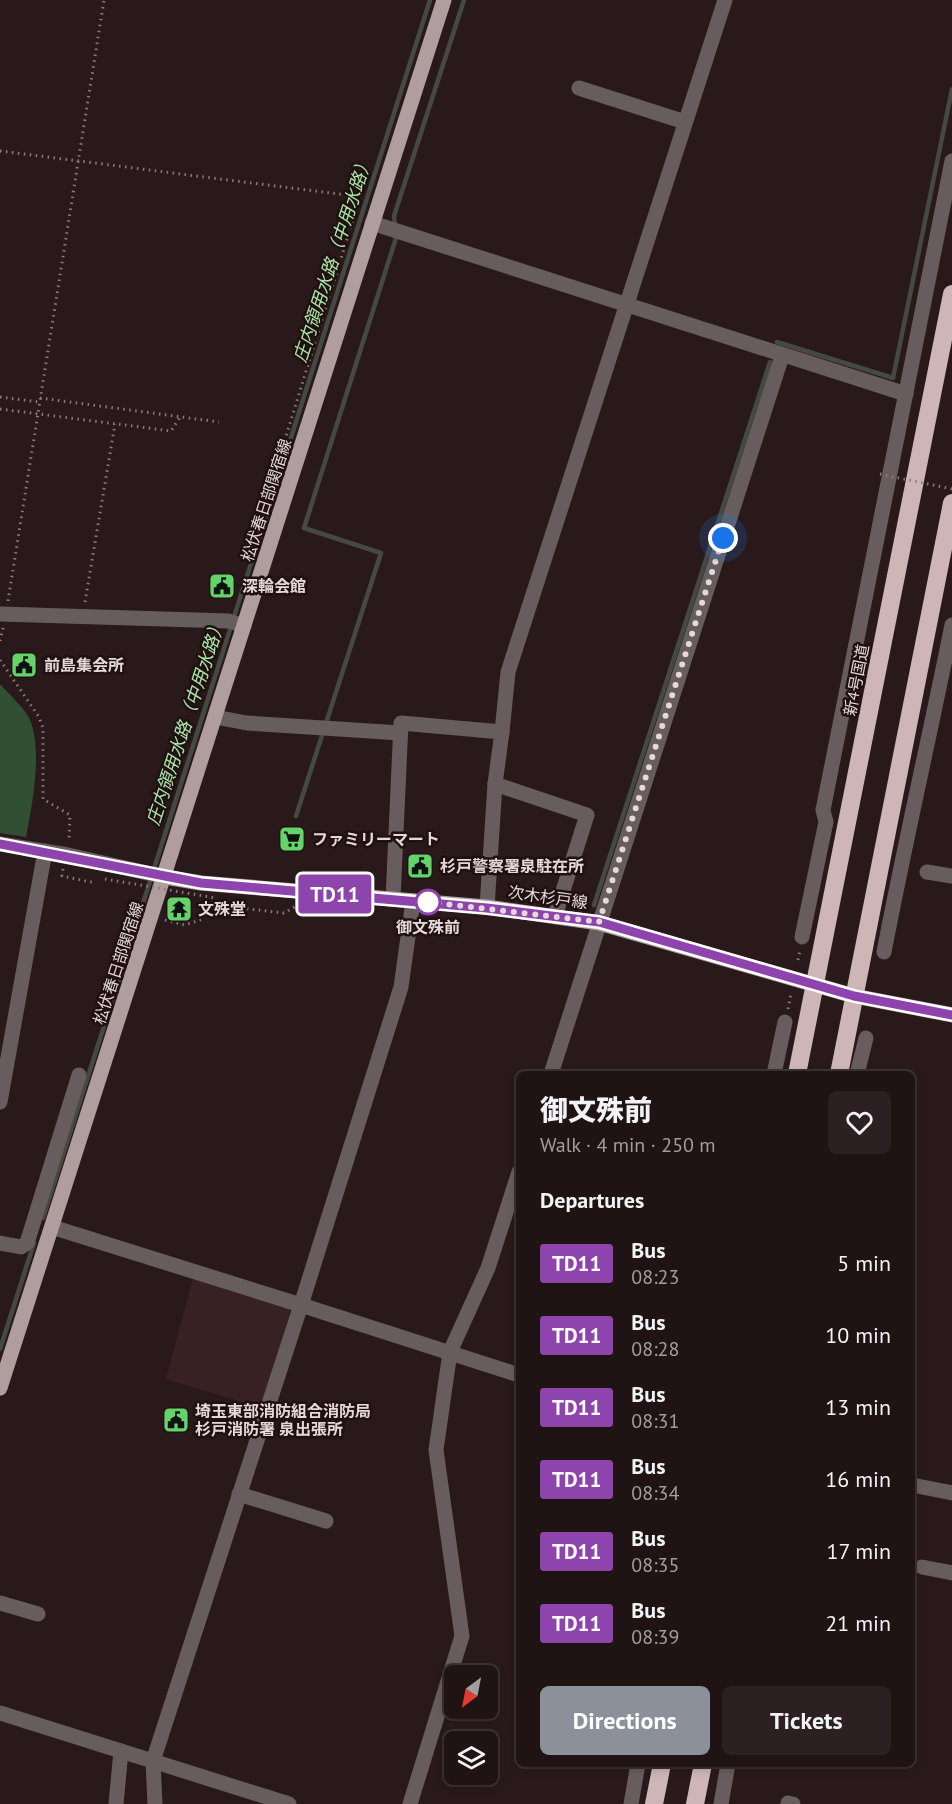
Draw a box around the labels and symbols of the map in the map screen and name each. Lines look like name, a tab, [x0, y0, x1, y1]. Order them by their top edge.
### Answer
water label: 庄内領用水路（中用水路）	[288, 153, 377, 365]
street label: 松伏春日部関宿線	[237, 436, 295, 564]
your location	[708, 523, 738, 553]
public building icon: 深輪会館	[207, 571, 237, 601]
place label: 深輪会館	[242, 576, 306, 596]
water label: 庄内領用水路（中用水路）	[141, 616, 230, 828]
street label: 新4号国道	[839, 642, 873, 718]
public building icon: 前島集会所	[9, 650, 39, 680]
place label: 前島集会所	[44, 655, 124, 675]
supermarket icon: ファミリーマート	[277, 824, 307, 854]
place label: ファミリーマート	[312, 829, 440, 849]
public building icon: 杉戸警察署泉駐在所	[405, 851, 435, 881]
place label: 杉戸警察署泉駐在所	[440, 856, 584, 876]
line badge: TD11	[293, 874, 377, 914]
street label: 次木杉戸線	[507, 882, 589, 912]
marker: 御文殊前	[415, 889, 441, 915]
temple icon: 文殊堂	[164, 894, 194, 924]
street label: 松伏春日部関宿線	[89, 899, 147, 1027]
place label: 文殊堂	[198, 899, 246, 919]
place label: 御文殊前	[396, 917, 460, 937]
place label: 埼玉東部消防組合消防局 杉戸消防署 泉出張所	[195, 1401, 371, 1439]
public building icon: 埼玉東部消防組合消防局 杉戸消防署 泉出張所	[161, 1405, 191, 1435]
north arrow	[444, 1665, 498, 1719]

